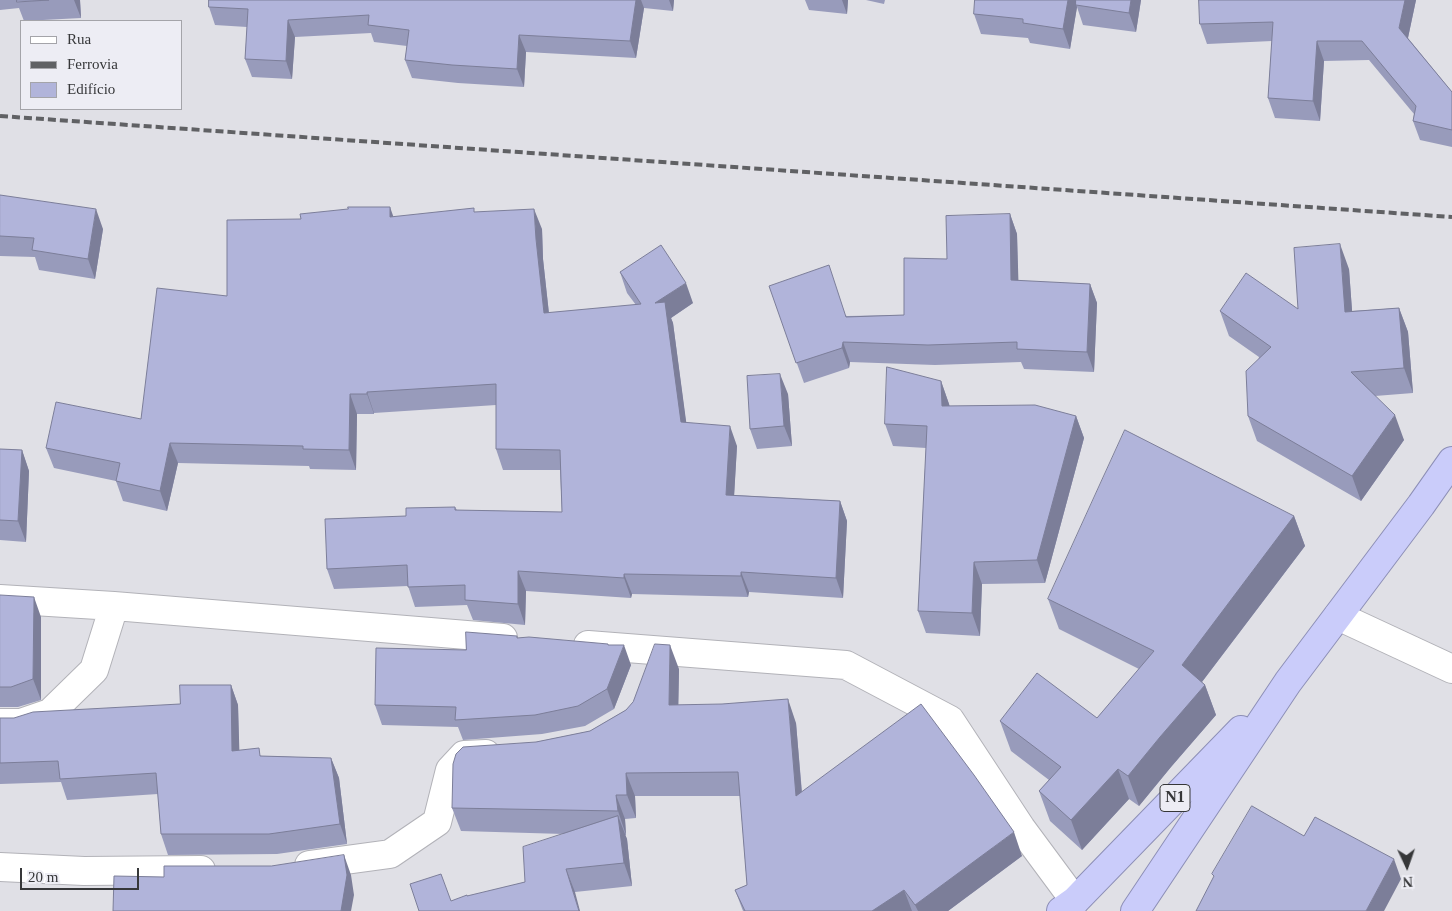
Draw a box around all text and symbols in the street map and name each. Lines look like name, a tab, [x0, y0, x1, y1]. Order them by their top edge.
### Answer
legend	[20, 20, 182, 110]
text: Rua	[67, 31, 91, 47]
text: Ferrovia	[67, 56, 118, 72]
text: Edifício	[67, 81, 115, 97]
road number: N1	[1160, 784, 1190, 811]
north arrow	[1382, 841, 1432, 891]
scale bar	[22, 858, 141, 890]
text: 20 m	[28, 869, 58, 885]
text: N	[1402, 874, 1413, 889]

